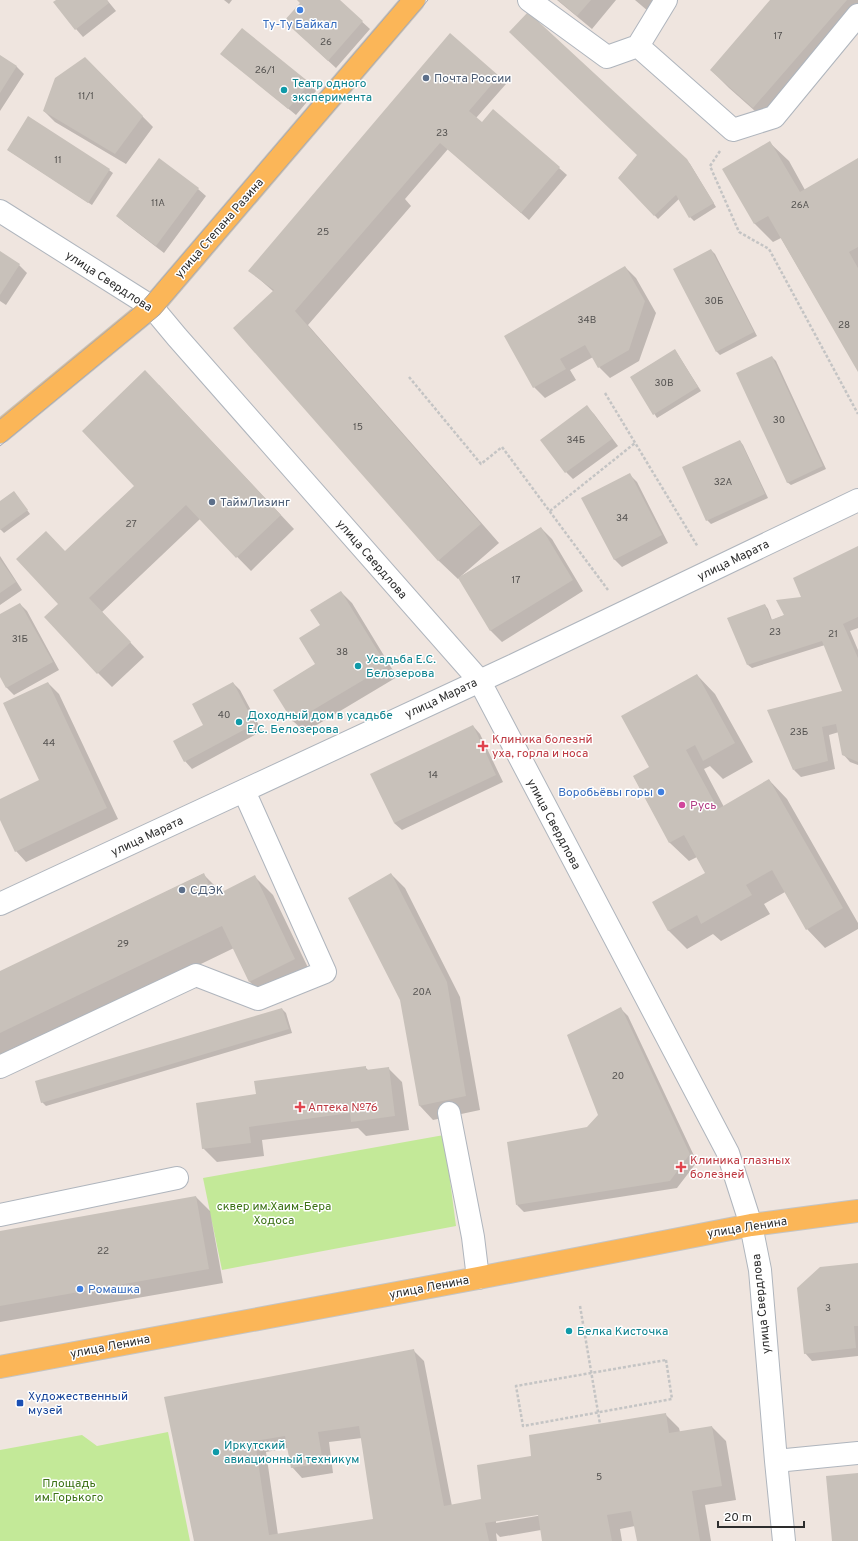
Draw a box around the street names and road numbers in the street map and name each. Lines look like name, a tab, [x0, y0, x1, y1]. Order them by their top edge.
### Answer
street label: улица Степана Разина	[172, 175, 268, 282]
street label: улица Свердлова	[62, 248, 155, 316]
street label: улица Свердлова	[332, 516, 410, 603]
street label: улица Марата	[695, 537, 772, 585]
street label: улица Марата	[403, 675, 480, 723]
street label: улица Свердлова	[522, 776, 584, 873]
street label: улица Марата	[109, 813, 186, 861]
street label: улица Ленина	[706, 1214, 788, 1242]
street label: улица Свердлова	[749, 1253, 775, 1355]
street label: улица Ленина	[388, 1272, 470, 1304]
street label: улица Ленина	[69, 1331, 151, 1363]

